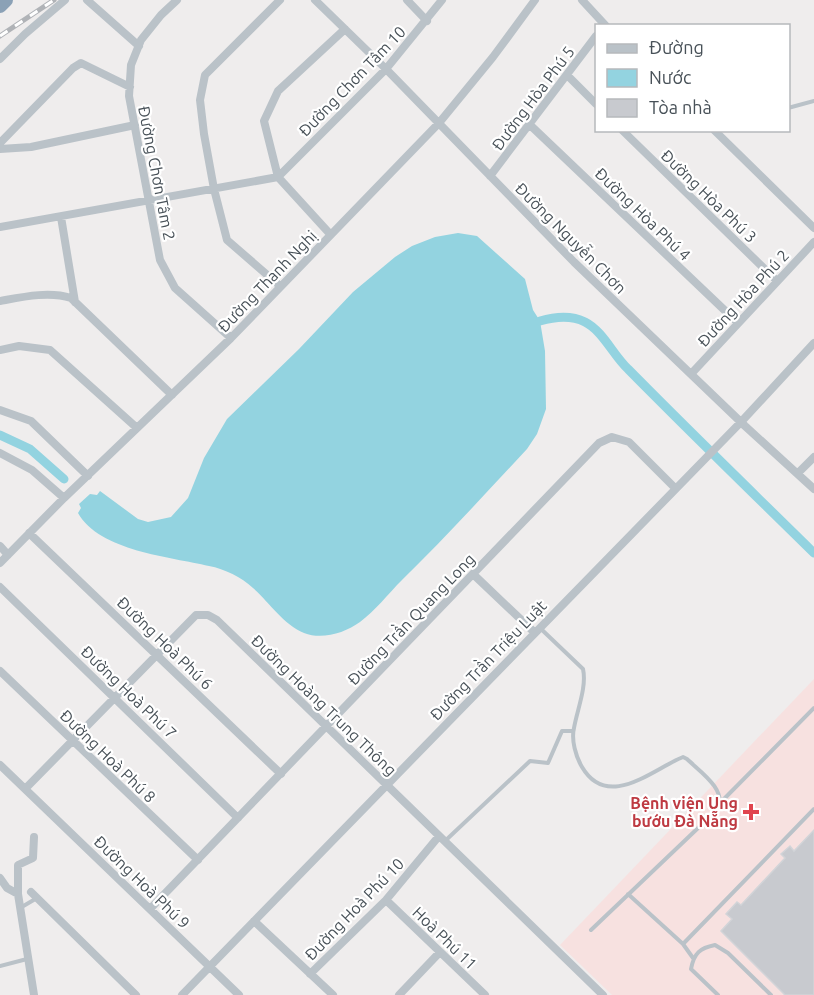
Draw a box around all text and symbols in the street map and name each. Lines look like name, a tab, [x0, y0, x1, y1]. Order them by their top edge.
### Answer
street label: Đường Chơn Tâm 10	[295, 22, 409, 140]
legend	[595, 24, 790, 132]
text: Đường	[649, 37, 704, 57]
street label: Đường Hòa Phú 5	[488, 43, 578, 153]
text: Nước	[649, 67, 691, 87]
text: Tòa nhà	[649, 97, 712, 117]
street label: Đường Chơn Tâm 2	[135, 104, 179, 242]
street label: Đường Hòa Phú 3	[658, 146, 760, 246]
street label: Đường Hòa Phú 4	[592, 164, 694, 264]
street label: Đường Nguyễn Chơn	[512, 177, 632, 297]
street label: Đường Thanh Nghị	[214, 226, 320, 336]
street label: Đường Hòa Phú 2	[694, 246, 792, 350]
street label: Đường Trần Quang Long	[341, 548, 478, 688]
street label: Đường Hoà Phú 6	[114, 593, 216, 693]
street label: Đường Trần Triệu Luật	[424, 594, 550, 724]
street label: Đường Hoàng Trung Thông	[248, 631, 400, 779]
street label: Đường Hoà Phú 7	[78, 642, 180, 742]
street label: Đường Hoà Phú 8	[57, 706, 159, 806]
place label: Bệnh viện Ung bướu Đà Nẵng	[630, 794, 738, 830]
marker: Bệnh viện Ung bướu Đà Nẵng	[742, 803, 760, 821]
street label: Đường Hoà Phú 9	[91, 832, 193, 932]
street label: Đường Hoà Phú 10	[301, 854, 407, 964]
street label: Hoà Phú 11	[409, 903, 481, 973]

